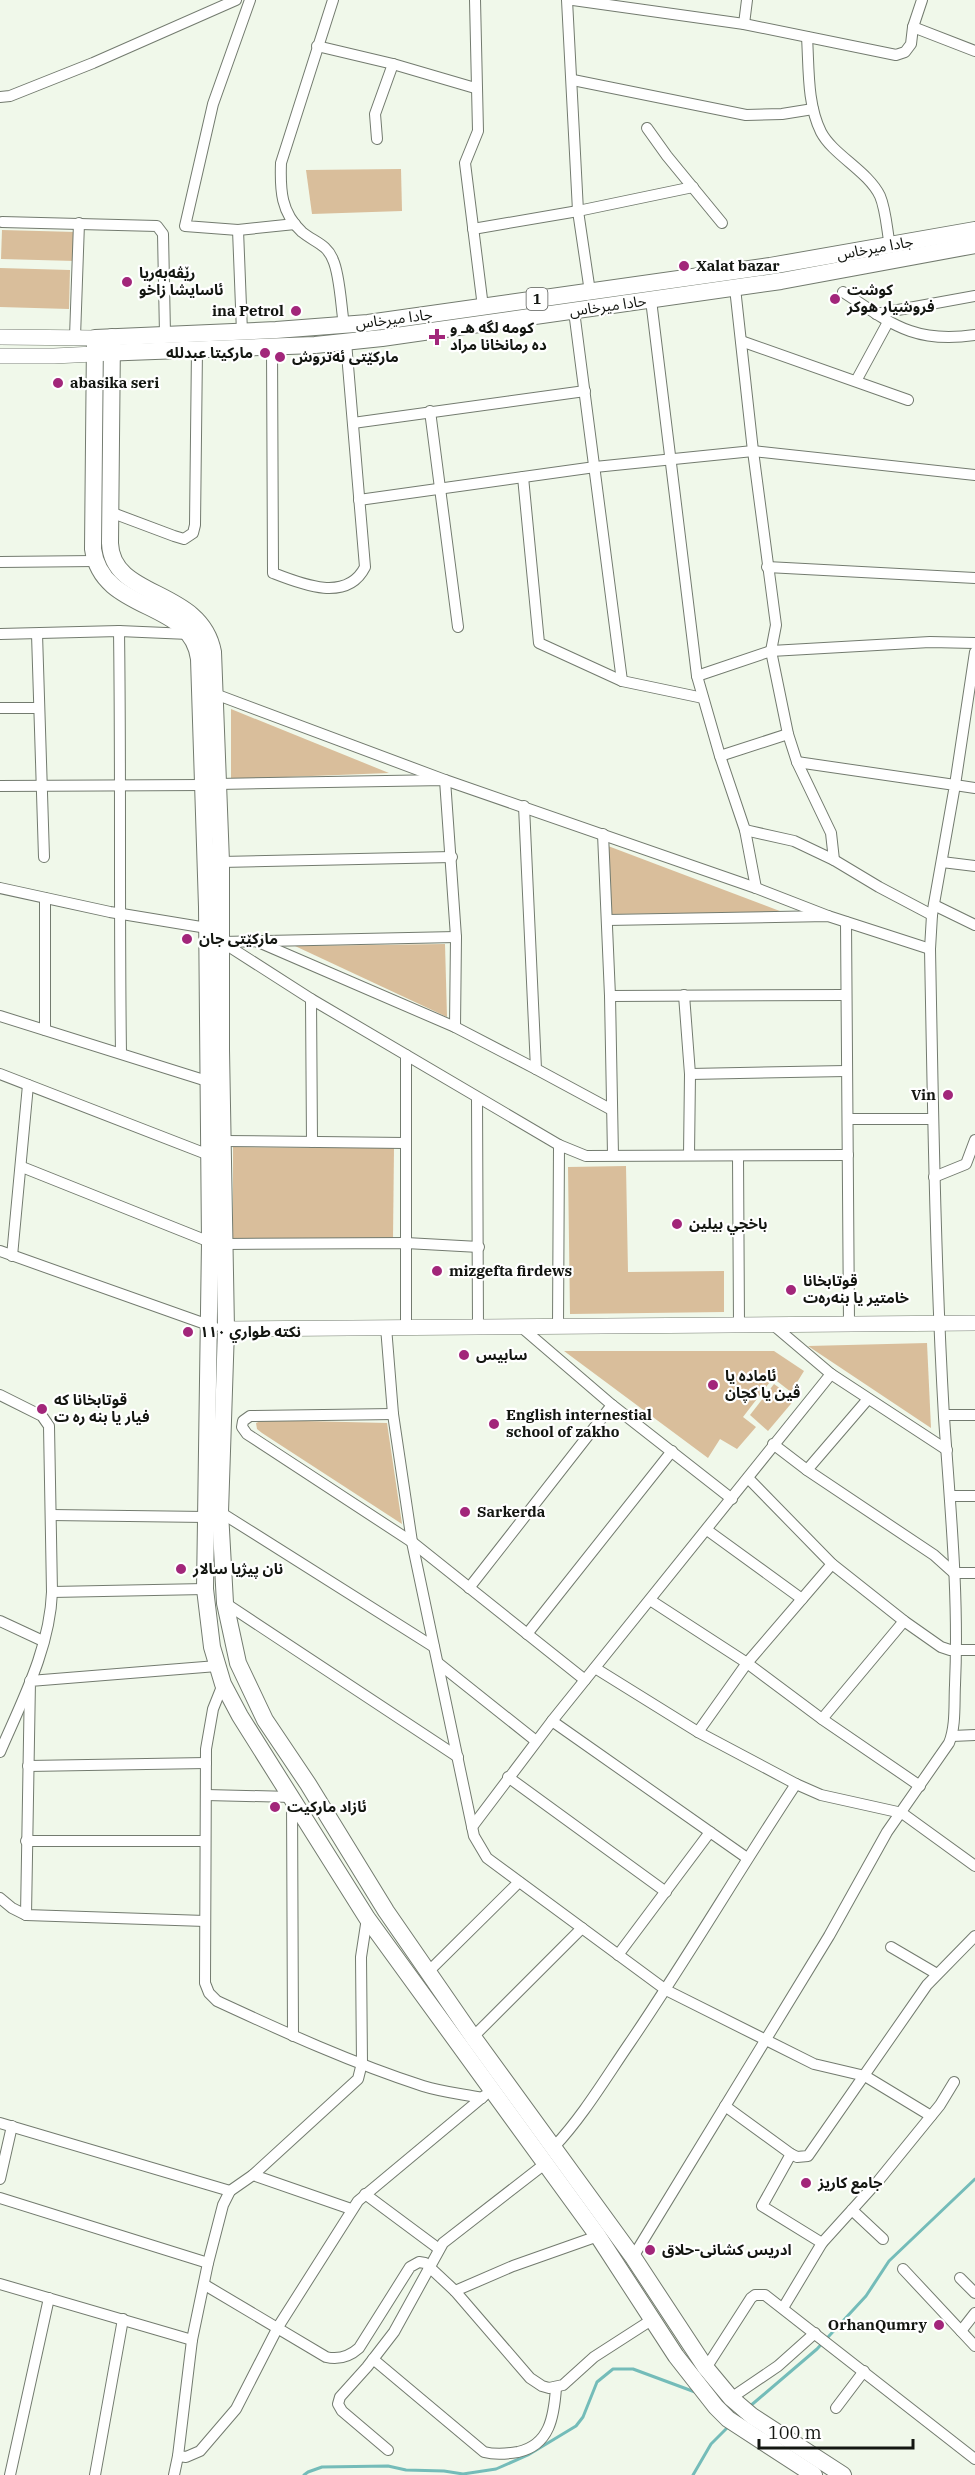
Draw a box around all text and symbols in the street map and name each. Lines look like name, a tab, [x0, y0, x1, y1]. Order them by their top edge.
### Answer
street label: جادا ميرخاس	[835, 231, 915, 264]
place label: Xalat bazar	[696, 256, 780, 275]
marker: Xalat bazar	[677, 259, 691, 273]
place label: رێڤه‌به‌ريا ئاسايشا زاخو	[139, 263, 224, 299]
marker: رێڤه‌به‌ريا ئاسايشا زاخو	[120, 275, 134, 289]
place label: كوشت فروشيار هوكر	[846, 280, 935, 316]
road number: 1	[526, 288, 548, 310]
street label: حادا ميرخاس	[568, 291, 648, 320]
marker: كوشت فروشيار هوكر	[828, 292, 842, 306]
place label: ina Petrol	[212, 301, 284, 320]
marker: ina Petrol	[289, 304, 303, 318]
street label: جادا ميرخاس	[354, 304, 434, 333]
place label: كومه لگه هـ و ده رمانخانا مراد	[450, 318, 547, 354]
marker: كومه لگه هـ و ده رمانخانا مراد	[428, 328, 446, 346]
place label: ماركيتا عبدلله	[166, 343, 253, 362]
marker: ماركيتا عبدلله	[258, 346, 272, 360]
place label: مارکێتی ئەتروش	[292, 347, 399, 366]
marker: مارکێتی ئەتروش	[273, 350, 287, 364]
place label: abasika seri	[70, 373, 159, 392]
marker: abasika seri	[51, 376, 65, 390]
place label: مارکێتی جان	[199, 929, 278, 948]
marker: مارکێتی جان	[180, 932, 194, 946]
place label: Vin	[911, 1085, 936, 1104]
marker: Vin	[941, 1088, 955, 1102]
place label: باخجي بيلين	[689, 1214, 768, 1235]
marker: باخجي بيلين	[670, 1217, 684, 1231]
place label: mizgefta firdews	[449, 1261, 572, 1280]
marker: mizgefta firdews	[430, 1264, 444, 1278]
place label: قوتابخانا خامتیر یا بنەرەت	[803, 1271, 909, 1307]
marker: قوتابخانا خامتیر یا بنەرەت	[784, 1283, 798, 1297]
place label: نكته طواري ١١٠	[200, 1322, 301, 1343]
marker: نكته طواري ١١٠	[181, 1325, 195, 1339]
place label: سابيس	[476, 1345, 528, 1364]
marker: سابيس	[457, 1348, 471, 1362]
place label: ئاماده یا ڤین یا کچان	[725, 1366, 800, 1403]
marker: ئاماده یا ڤین یا کچان	[706, 1378, 720, 1392]
place label: قوتابخانا كه فيار يا بنه ره ت	[54, 1390, 150, 1426]
marker: قوتابخانا كه فيار يا بنه ره ت	[35, 1402, 49, 1416]
place label: English internestial school of zakho	[506, 1405, 652, 1441]
marker: English internestial school of zakho	[487, 1417, 501, 1431]
place label: Sarkerda	[477, 1502, 546, 1521]
marker: Sarkerda	[458, 1505, 472, 1519]
place label: نان پيژيا سالار	[192, 1559, 283, 1579]
marker: نان پيژيا سالار	[174, 1562, 188, 1576]
place label: ئازاد ماركيت	[287, 1797, 367, 1816]
marker: ئازاد ماركيت	[268, 1800, 282, 1814]
place label: جامع كاريز	[817, 2173, 883, 2194]
marker: جامع كاريز	[799, 2176, 813, 2190]
place label: ادريس كشانى-حلاق	[662, 2240, 792, 2259]
marker: ادريس كشانى-حلاق	[643, 2243, 657, 2257]
place label: OrhanQumry	[828, 2315, 927, 2334]
marker: OrhanQumry	[932, 2318, 946, 2332]
scale bar	[759, 2412, 914, 2450]
text: 100 m	[768, 2421, 822, 2444]

